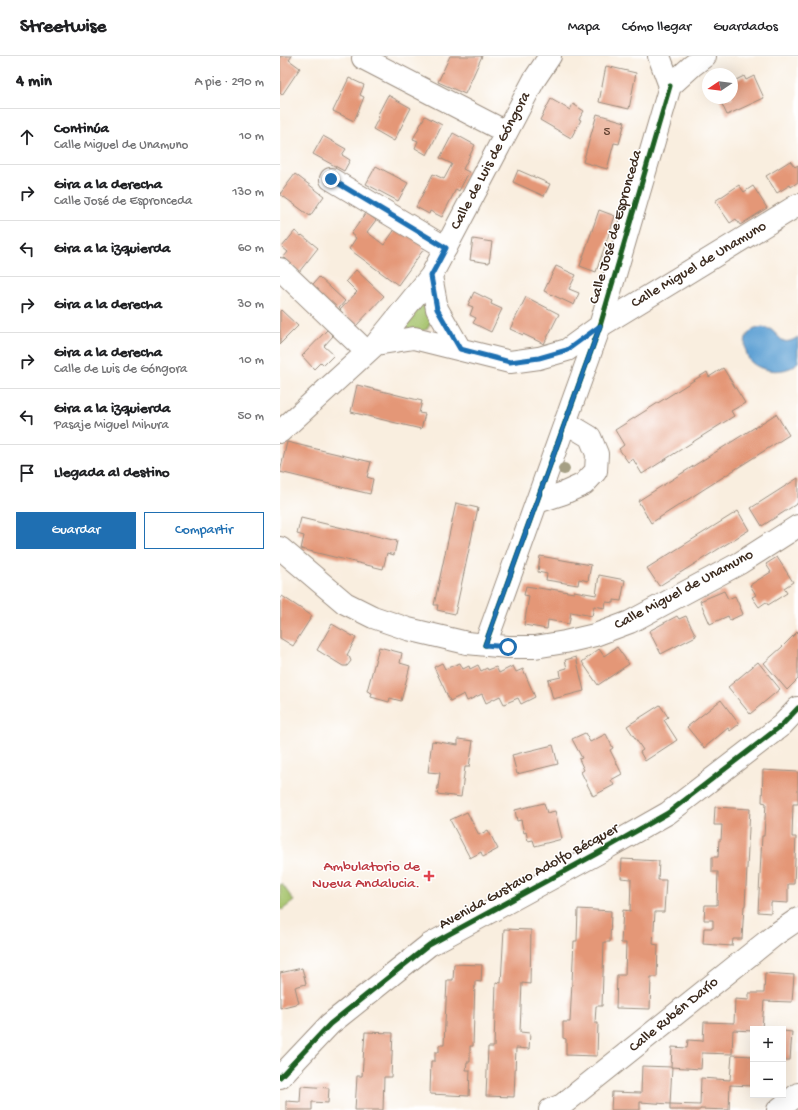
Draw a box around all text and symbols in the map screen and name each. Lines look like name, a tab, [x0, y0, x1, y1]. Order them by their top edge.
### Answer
text: Streetwise	[20, 16, 106, 39]
text: Mapa	[568, 19, 600, 36]
text: Cómo llegar	[622, 19, 691, 36]
text: Guardados	[713, 19, 778, 36]
north arrow	[702, 68, 738, 104]
text: 4 min	[16, 72, 52, 92]
text: A pie · 290 m	[195, 75, 264, 90]
street label: Calle de Luis de Góngora	[447, 88, 535, 233]
text: Continúa	[54, 120, 109, 138]
house number: 5	[604, 125, 611, 140]
icon: ahead	[16, 126, 38, 148]
text: 10 m	[239, 129, 264, 144]
text: Calle Miguel de Unamuno	[54, 138, 188, 153]
street label: Calle José de Espronceda	[585, 147, 647, 306]
route end	[322, 170, 340, 188]
text: Gira a la derecha	[54, 176, 162, 194]
icon: right	[16, 182, 38, 204]
text: 130 m	[232, 185, 264, 200]
text: Calle José de Espronceda	[54, 194, 192, 209]
street label: Calle Miguel de Unamuno	[628, 217, 770, 313]
icon: left	[16, 238, 38, 260]
text: Gira a la izquierda	[54, 240, 170, 258]
text: 60 m	[238, 241, 264, 256]
icon: right	[16, 294, 38, 316]
text: Gira a la derecha	[54, 296, 162, 314]
text: 30 m	[238, 297, 264, 312]
text: Gira a la derecha	[54, 344, 162, 362]
icon: right	[16, 350, 38, 372]
text: 10 m	[239, 353, 264, 368]
text: Calle de Luis de Góngora	[54, 362, 187, 377]
text: Gira a la izquierda	[54, 400, 170, 418]
icon: left	[16, 406, 38, 428]
text: 50 m	[237, 409, 264, 424]
text: Pasaje Miguel Mihura	[54, 418, 169, 433]
icon: arrive	[16, 462, 38, 484]
text: Llegada al destino	[54, 464, 170, 482]
button: Guardar	[16, 512, 136, 549]
button: Compartir	[144, 512, 264, 549]
street label: Calle Miguel de Unamuno	[611, 546, 757, 634]
route start	[499, 638, 517, 656]
street label: Avenida Gustavo Adolfo Bécquer	[436, 819, 624, 934]
place label: Ambulatorio de Nueva Andalucia.	[312, 858, 420, 893]
marker: Ambulatorio de Nueva Andalucia.	[423, 870, 435, 882]
street label: Calle Rubén Darío	[626, 973, 723, 1057]
map controls	[750, 1026, 786, 1098]
button: +	[750, 1026, 786, 1062]
button: −	[750, 1062, 786, 1098]

